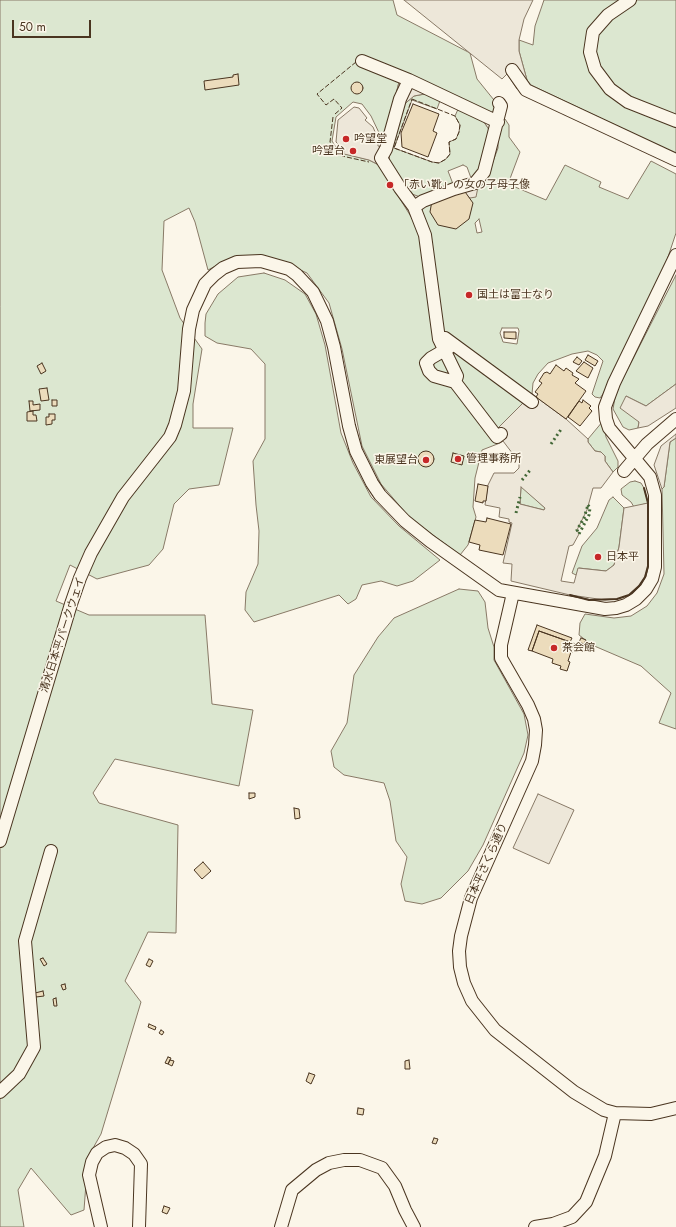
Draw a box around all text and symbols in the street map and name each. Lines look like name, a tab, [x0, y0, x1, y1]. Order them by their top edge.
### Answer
scale bar	[14, 12, 93, 38]
text: 50 m	[19, 18, 46, 36]
place label: 吟望堂	[354, 132, 387, 146]
marker: 吟望堂	[341, 134, 351, 144]
place label: 吟望台	[312, 144, 345, 158]
marker: 吟望台	[348, 146, 358, 156]
place label: 「赤い靴」の女の子母子像	[398, 178, 530, 192]
marker: 「赤い靴」の女の子母子像	[385, 180, 395, 190]
place label: 国土は富士なり	[477, 288, 554, 302]
marker: 国土は富士なり	[464, 290, 474, 300]
place label: 管理事務所	[466, 452, 521, 466]
place label: 東展望台	[374, 453, 418, 467]
marker: 管理事務所	[453, 454, 463, 464]
marker: 東展望台	[421, 455, 431, 465]
place label: 日本平	[606, 550, 639, 564]
marker: 日本平	[593, 552, 603, 562]
street label: 清水日本平パークウェイ	[38, 575, 88, 695]
place label: 茶会館	[562, 641, 595, 655]
marker: 茶会館	[549, 643, 559, 653]
street label: 日本平さくら通り	[463, 821, 511, 907]

